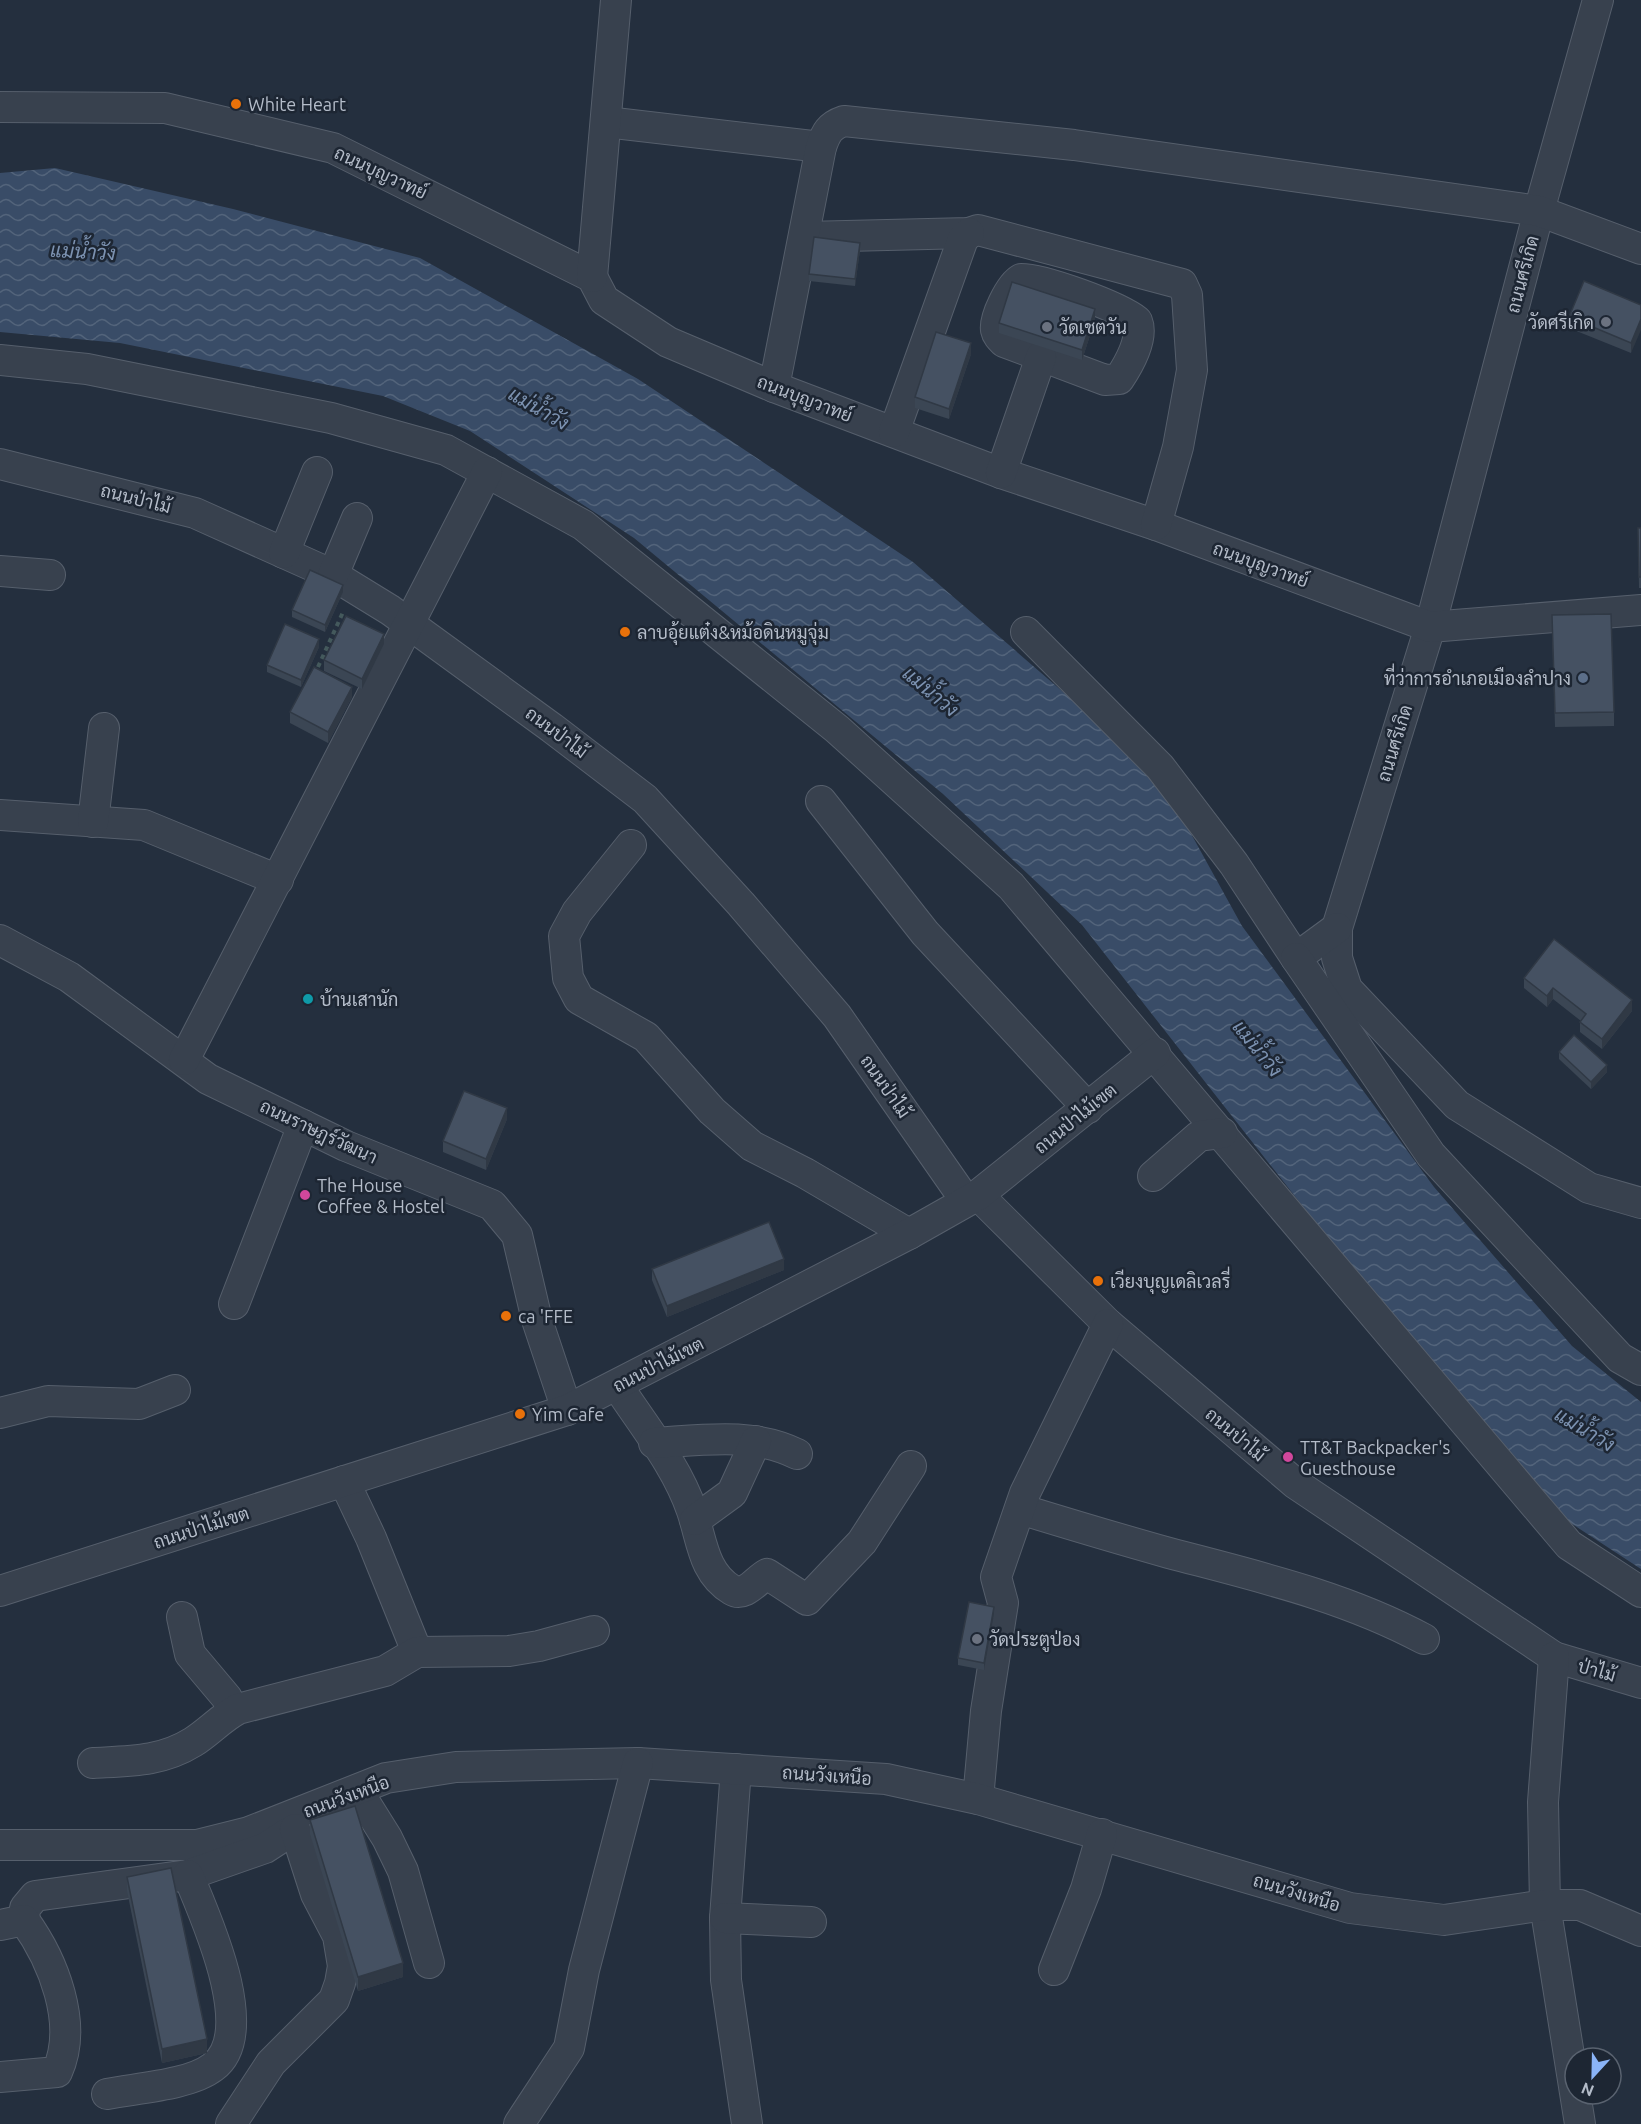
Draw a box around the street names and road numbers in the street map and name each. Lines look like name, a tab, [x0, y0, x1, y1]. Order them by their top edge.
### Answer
street label: ถนนบุญวาทย์	[330, 140, 431, 205]
street label: ถนนศรีเกิด	[1500, 232, 1542, 315]
street label: ถนนบุญวาทย์	[754, 369, 856, 428]
street label: ถนนป่าไม้	[99, 478, 175, 517]
street label: ถนนบุญวาทย์	[1210, 536, 1312, 593]
street label: ถนนป่าไม้	[522, 701, 594, 762]
street label: ถนนศรีเกิด	[1371, 701, 1415, 784]
street label: ถนนป่าไม้	[857, 1050, 917, 1122]
street label: ถนนป่าไม้เขต	[1029, 1077, 1120, 1157]
street label: ถนนราษฎร์วัฒนา	[256, 1093, 382, 1170]
street label: ถนนป่าไม้เขต	[608, 1331, 707, 1395]
street label: ถนนป่าไม้	[1202, 1402, 1272, 1465]
street label: ถนนป่าไม้เขต	[150, 1500, 251, 1552]
street label: ป่าไม้	[1576, 1653, 1620, 1685]
street label: ถนนวังเหนือ	[781, 1761, 873, 1788]
street label: ถนนวังเหนือ	[300, 1770, 392, 1821]
street label: ถนนวังเหนือ	[1251, 1868, 1343, 1915]

